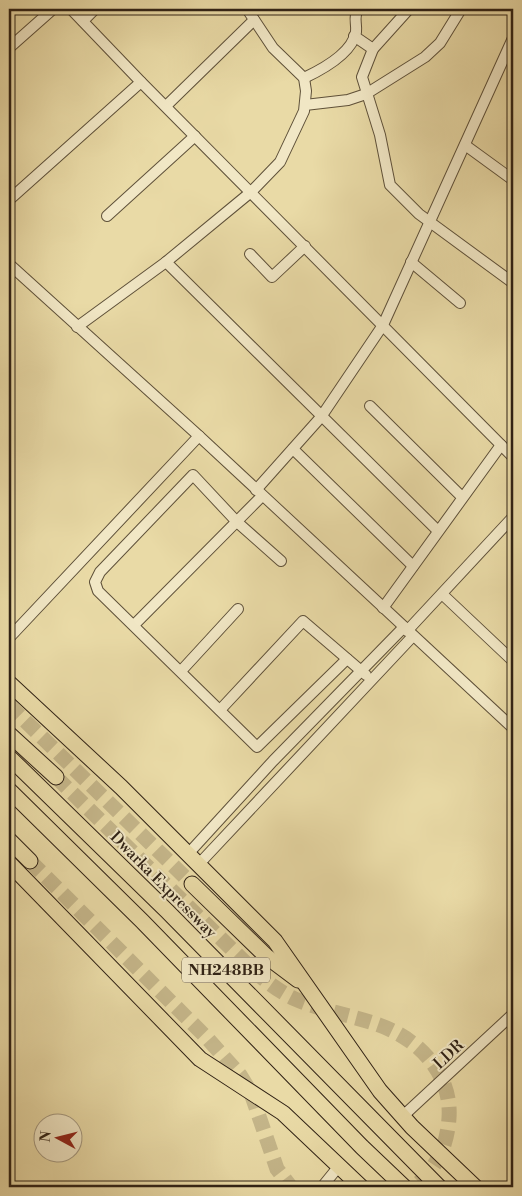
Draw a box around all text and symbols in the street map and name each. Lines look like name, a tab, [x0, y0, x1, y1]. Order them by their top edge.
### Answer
street label: Dwarka Expressway	[106, 827, 221, 943]
road number: NH248BB	[182, 958, 270, 982]
street label: LDR	[429, 1035, 469, 1074]
north arrow	[32, 1114, 82, 1164]
text: N	[36, 1130, 56, 1143]

